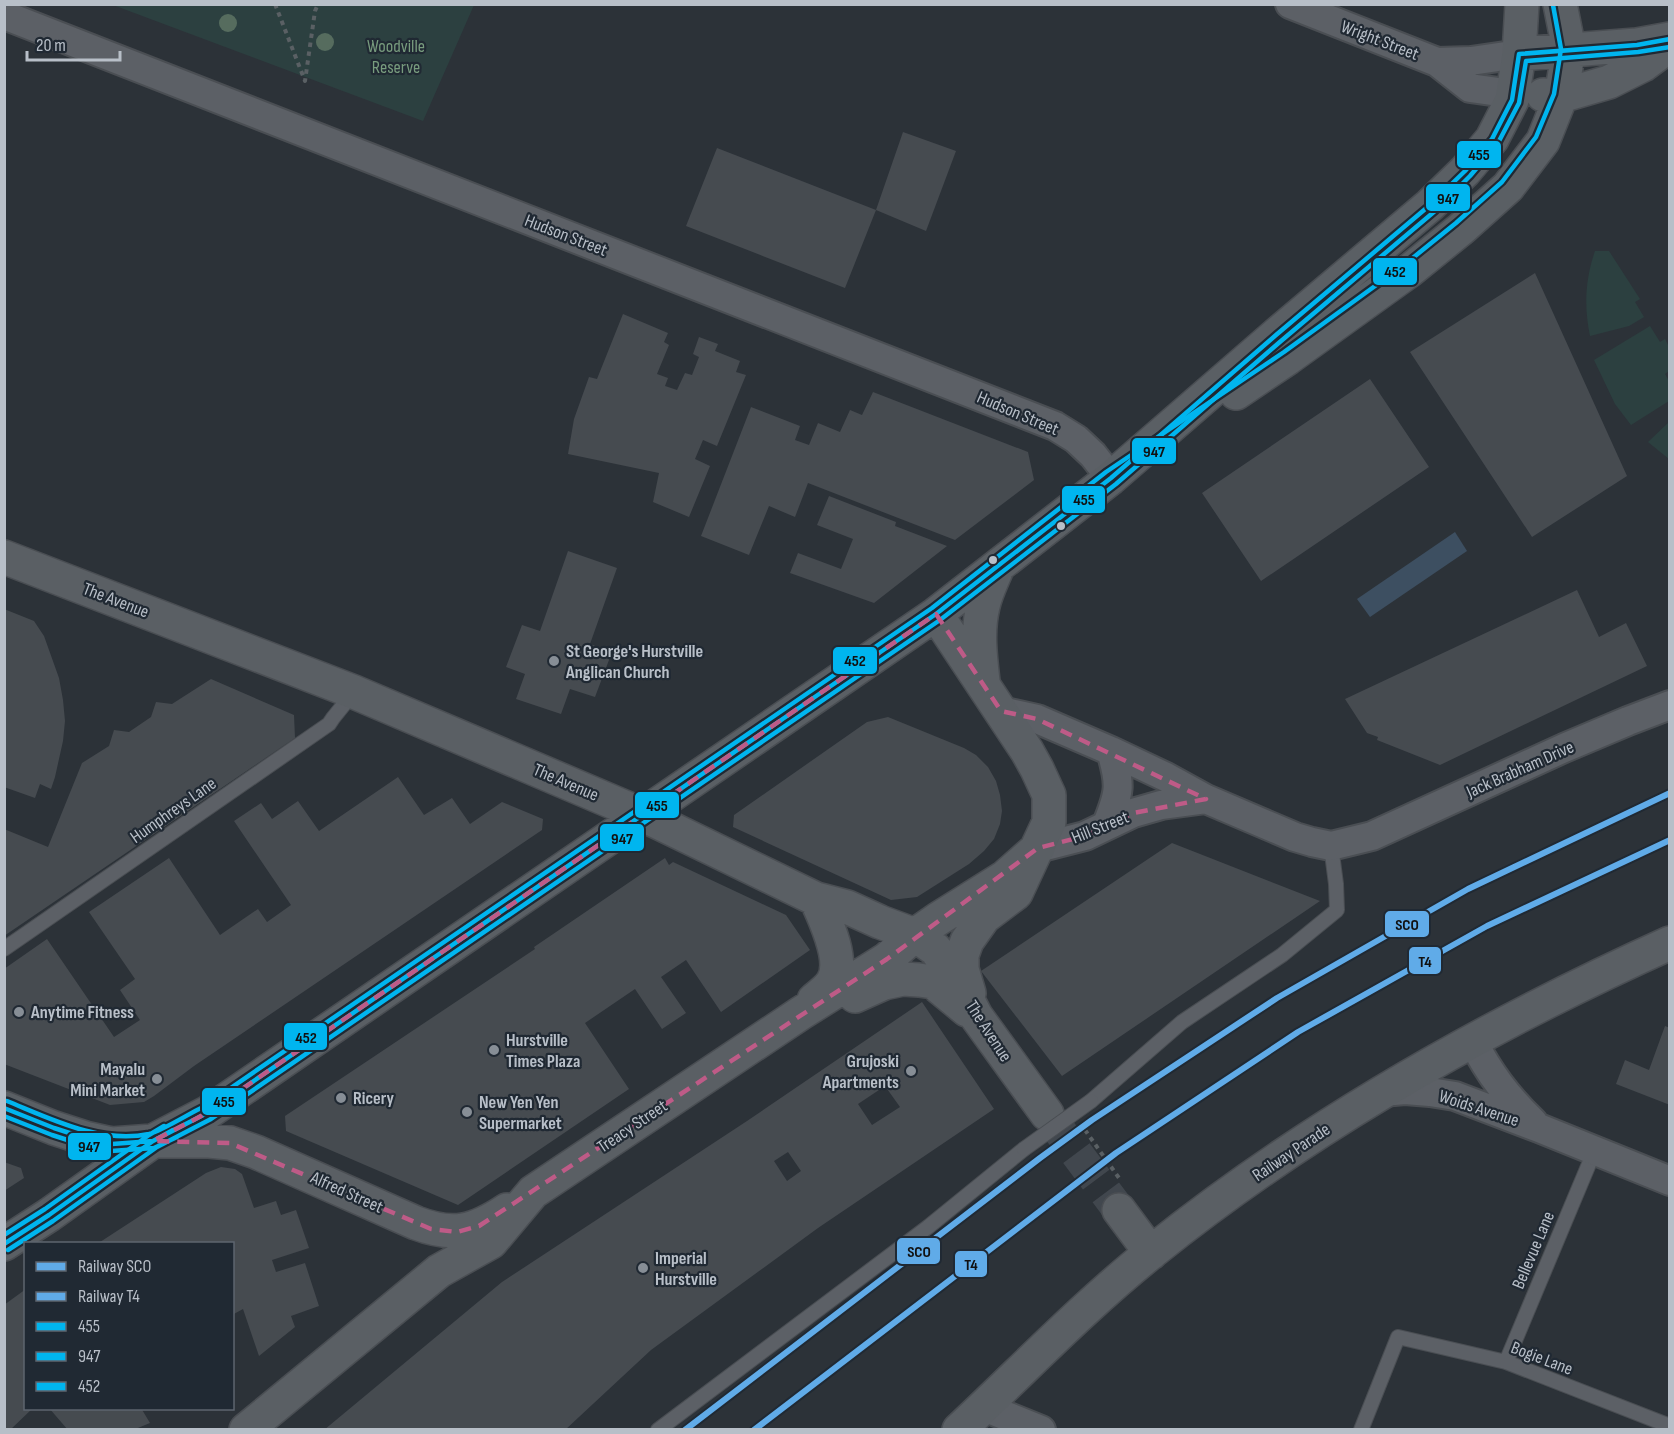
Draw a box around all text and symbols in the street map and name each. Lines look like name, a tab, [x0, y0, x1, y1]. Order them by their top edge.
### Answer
street label: Wright Street	[1338, 16, 1422, 65]
scale bar	[27, 24, 120, 62]
text: 20 m	[36, 35, 66, 56]
park label: Woodville Reserve	[367, 36, 425, 78]
line badge: 455	[1456, 140, 1502, 169]
text: 455	[1468, 146, 1490, 165]
line badge: 947	[1425, 183, 1471, 212]
text: 947	[1437, 190, 1459, 209]
street label: Hudson Street	[522, 210, 611, 261]
line badge: 452	[1372, 257, 1418, 286]
text: 452	[1384, 263, 1406, 282]
street label: Hudson Street	[974, 387, 1062, 440]
line badge: 947	[1131, 437, 1177, 465]
text: 947	[1143, 443, 1165, 462]
line badge: 455	[1061, 485, 1106, 514]
text: 455	[1073, 491, 1095, 510]
unlabelled marker	[1055, 520, 1067, 532]
unlabelled marker	[987, 554, 999, 566]
street label: The Avenue	[80, 578, 152, 623]
place label: St George's Hurstville Anglican Church	[565, 641, 703, 683]
line badge: 452	[832, 646, 878, 675]
text: 452	[844, 652, 866, 671]
marker: St George's Hurstville Anglican Church	[547, 654, 561, 668]
street label: Jack Brabham Drive	[1462, 736, 1577, 803]
street label: The Avenue	[530, 759, 602, 806]
street label: Humphreys Lane	[126, 773, 220, 848]
line badge: 455	[634, 791, 680, 819]
text: 455	[646, 797, 668, 816]
street label: Hill Street	[1068, 806, 1132, 848]
line badge: 947	[599, 823, 645, 852]
text: 947	[611, 830, 633, 849]
line badge: SCO	[1384, 910, 1430, 938]
text: SCO	[1395, 916, 1419, 935]
line badge: T4	[1408, 946, 1442, 975]
text: T4	[1418, 953, 1432, 972]
street label: The Avenue	[961, 997, 1016, 1066]
place label: Anytime Fitness	[30, 1002, 134, 1023]
marker: Anytime Fitness	[12, 1005, 26, 1019]
line badge: 452	[283, 1022, 328, 1051]
text: 452	[295, 1029, 317, 1048]
place label: Hurstville Times Plaza	[506, 1030, 580, 1072]
marker: Hurstville Times Plaza	[487, 1043, 501, 1057]
place label: Grujoski Apartments	[822, 1051, 899, 1093]
place label: Mayalu Mini Market	[70, 1059, 145, 1101]
marker: Grujoski Apartments	[904, 1064, 918, 1078]
marker: Mayalu Mini Market	[150, 1072, 164, 1086]
street label: Woids Avenue	[1436, 1086, 1522, 1131]
line badge: 455	[201, 1087, 247, 1116]
place label: Ricery	[353, 1088, 394, 1109]
marker: Ricery	[334, 1091, 348, 1105]
place label: New Yen Yen Supermarket	[479, 1092, 562, 1134]
text: 455	[213, 1093, 235, 1112]
street label: Treacy Street	[593, 1095, 672, 1157]
marker: New Yen Yen Supermarket	[460, 1105, 474, 1119]
street label: Railway Parade	[1249, 1119, 1334, 1186]
line badge: 947	[67, 1132, 112, 1161]
text: 947	[78, 1138, 100, 1157]
street label: Alfred Street	[306, 1167, 387, 1218]
street label: Bellevue Lane	[1508, 1208, 1559, 1292]
line badge: SCO	[896, 1237, 941, 1265]
legend	[24, 1242, 234, 1410]
text: SCO	[907, 1243, 931, 1262]
place label: Imperial Hurstville	[655, 1248, 717, 1290]
line badge: T4	[954, 1250, 988, 1278]
text: Railway SCO	[78, 1256, 151, 1277]
text: T4	[964, 1256, 978, 1275]
marker: Imperial Hurstville	[636, 1261, 650, 1275]
text: Railway T4	[78, 1286, 140, 1307]
text: 455	[78, 1316, 100, 1337]
street label: Bogie Lane	[1508, 1337, 1576, 1380]
text: 947	[78, 1346, 101, 1367]
text: 452	[78, 1376, 100, 1397]

